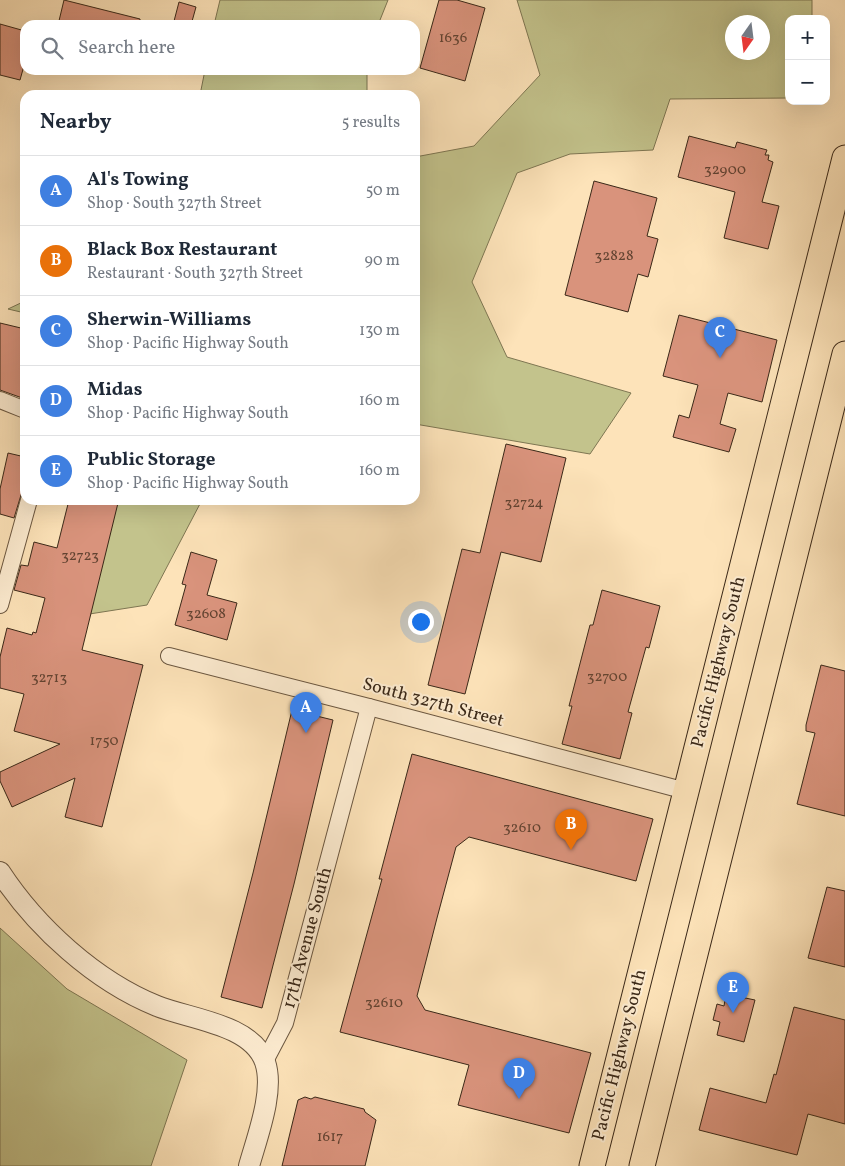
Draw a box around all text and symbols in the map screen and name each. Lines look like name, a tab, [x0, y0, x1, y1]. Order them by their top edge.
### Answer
north arrow	[725, 15, 770, 60]
map controls	[785, 15, 830, 105]
button: +	[785, 15, 830, 60]
search box	[20, 20, 420, 75]
house number: 1636	[439, 28, 467, 49]
icon: search	[38, 34, 66, 62]
text: Search here	[78, 35, 175, 61]
button: −	[785, 60, 830, 105]
text: Nearby	[40, 108, 111, 137]
text: 5 results	[342, 112, 400, 134]
house number: 32900	[704, 160, 746, 181]
text: Al's Towing	[87, 167, 189, 193]
text: A	[50, 180, 62, 202]
text: 50 m	[366, 180, 400, 202]
text: Shop · South 327th Street	[87, 193, 262, 215]
text: Black Box Restaurant	[87, 237, 277, 263]
house number: 32828	[594, 246, 634, 267]
text: B	[51, 250, 61, 272]
text: 90 m	[364, 250, 400, 272]
text: Restaurant · South 327th Street	[87, 263, 303, 285]
text: Sherwin-Williams	[87, 307, 251, 333]
pin: C	[704, 317, 736, 358]
text: C	[51, 320, 61, 342]
text: 130 m	[359, 320, 400, 342]
text: Shop · Pacific Highway South	[87, 333, 289, 355]
text: Midas	[87, 377, 143, 403]
text: D	[50, 390, 62, 412]
text: 160 m	[359, 390, 400, 412]
text: Shop · Pacific Highway South	[87, 403, 289, 425]
text: Public Storage	[87, 447, 216, 473]
text: E	[51, 460, 61, 482]
text: 160 m	[359, 460, 400, 482]
text: Shop · Pacific Highway South	[87, 473, 289, 495]
house number: 32724	[505, 493, 543, 514]
house number: 32723	[61, 546, 99, 567]
street label: Pacific Highway South	[686, 573, 752, 750]
house number: 32608	[186, 604, 226, 625]
your location	[408, 609, 434, 635]
house number: 32700	[587, 667, 627, 688]
house number: 32713	[31, 668, 67, 689]
street label: South 327th Street	[360, 672, 506, 734]
pin: A	[290, 692, 322, 733]
house number: 1750	[89, 731, 119, 752]
pin: B	[555, 809, 587, 850]
house number: 32610	[503, 818, 541, 839]
street label: 17th Avenue South	[277, 864, 339, 1012]
street label: Pacific Highway South	[587, 966, 653, 1143]
pin: E	[717, 972, 749, 1013]
house number: 32610	[365, 993, 403, 1014]
pin: D	[503, 1058, 535, 1099]
house number: 1617	[317, 1127, 343, 1148]

